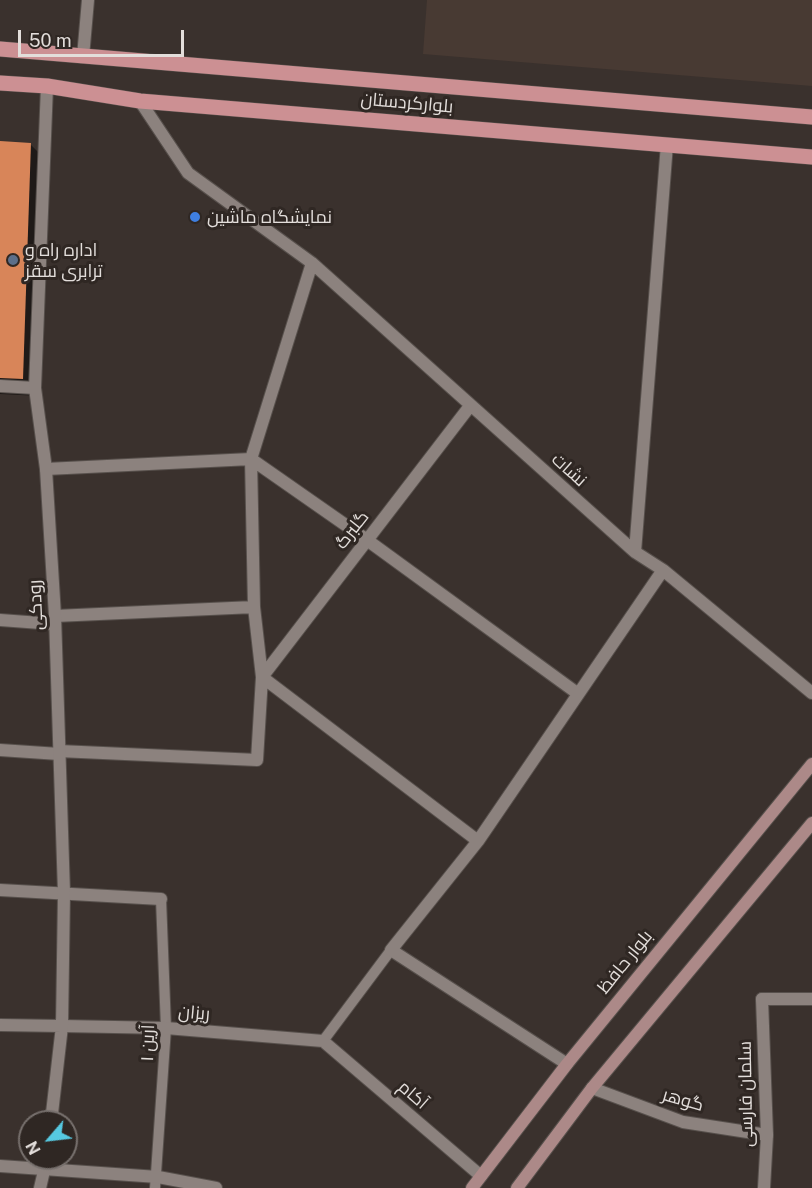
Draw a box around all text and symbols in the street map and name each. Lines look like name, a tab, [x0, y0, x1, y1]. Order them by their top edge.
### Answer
scale bar	[21, 18, 188, 56]
text: 50 m	[29, 30, 72, 51]
street label: بلوارکردستان	[360, 88, 454, 118]
place label: نمایشگاه ماشین	[207, 206, 332, 228]
marker: نمایشگاه ماشین	[188, 210, 202, 224]
place label: اداره راه و ترابری سقز	[25, 239, 103, 282]
marker: اداره راه و ترابری سقز	[6, 253, 20, 267]
street label: نشات	[547, 449, 591, 491]
street label: گلبرگ	[330, 507, 374, 553]
street label: رودکی	[24, 579, 48, 631]
street label: بلوار حافظ	[593, 926, 657, 998]
street label: ریزان	[177, 1001, 211, 1025]
street label: آرین ۱	[137, 1024, 159, 1062]
street label: سلمان فارسی	[734, 1041, 758, 1147]
street label: آکام	[394, 1076, 432, 1114]
street label: گوهر	[660, 1084, 706, 1116]
north arrow	[18, 1110, 78, 1170]
text: N	[22, 1138, 45, 1158]

